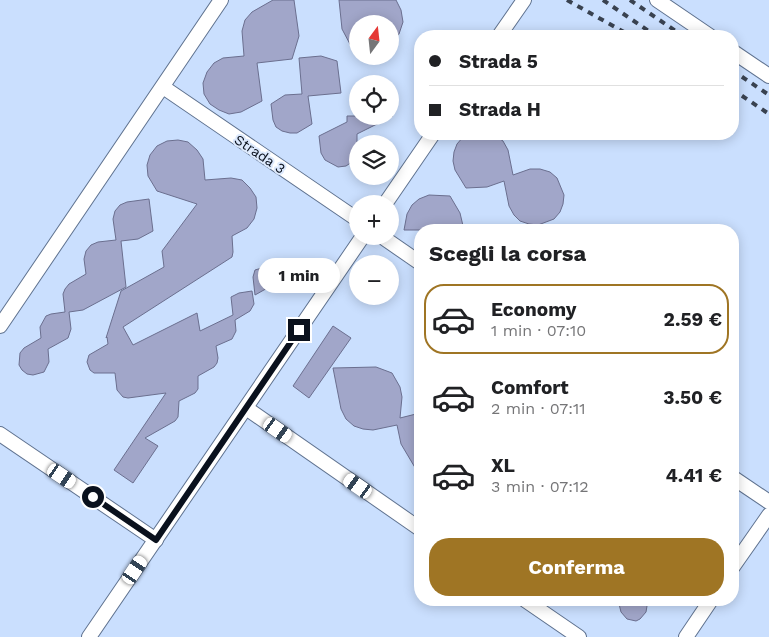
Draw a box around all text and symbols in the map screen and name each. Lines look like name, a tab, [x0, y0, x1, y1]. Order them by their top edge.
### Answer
north arrow	[349, 15, 399, 65]
map controls	[349, 15, 399, 305]
text: Strada 5	[459, 50, 538, 73]
button: locate	[349, 75, 399, 125]
text: Strada H	[459, 98, 541, 121]
street label: Strada 3	[232, 131, 288, 177]
button: layers	[349, 135, 399, 185]
button: +	[349, 195, 399, 245]
text: Scegli la corsa	[429, 241, 586, 266]
button: −	[349, 255, 399, 305]
callout: 1 min	[258, 258, 340, 292]
text: 1 min	[278, 266, 320, 285]
icon: car	[431, 297, 476, 342]
text: Economy	[491, 298, 576, 321]
text: 2.59 €	[664, 308, 722, 331]
route end	[288, 319, 310, 341]
text: 1 min · 07:10	[491, 321, 586, 340]
icon: car	[431, 375, 476, 420]
text: Comfort	[491, 376, 569, 399]
text: 3.50 €	[663, 386, 722, 409]
text: 2 min · 07:11	[491, 399, 586, 418]
car	[261, 415, 294, 445]
icon: car	[431, 453, 476, 498]
text: XL	[491, 454, 515, 477]
car	[45, 461, 78, 491]
text: 4.41 €	[666, 464, 722, 487]
car	[341, 471, 374, 501]
text: 3 min · 07:12	[491, 477, 589, 496]
route start	[82, 486, 104, 508]
button: Conferma	[429, 538, 724, 596]
car	[120, 553, 149, 587]

